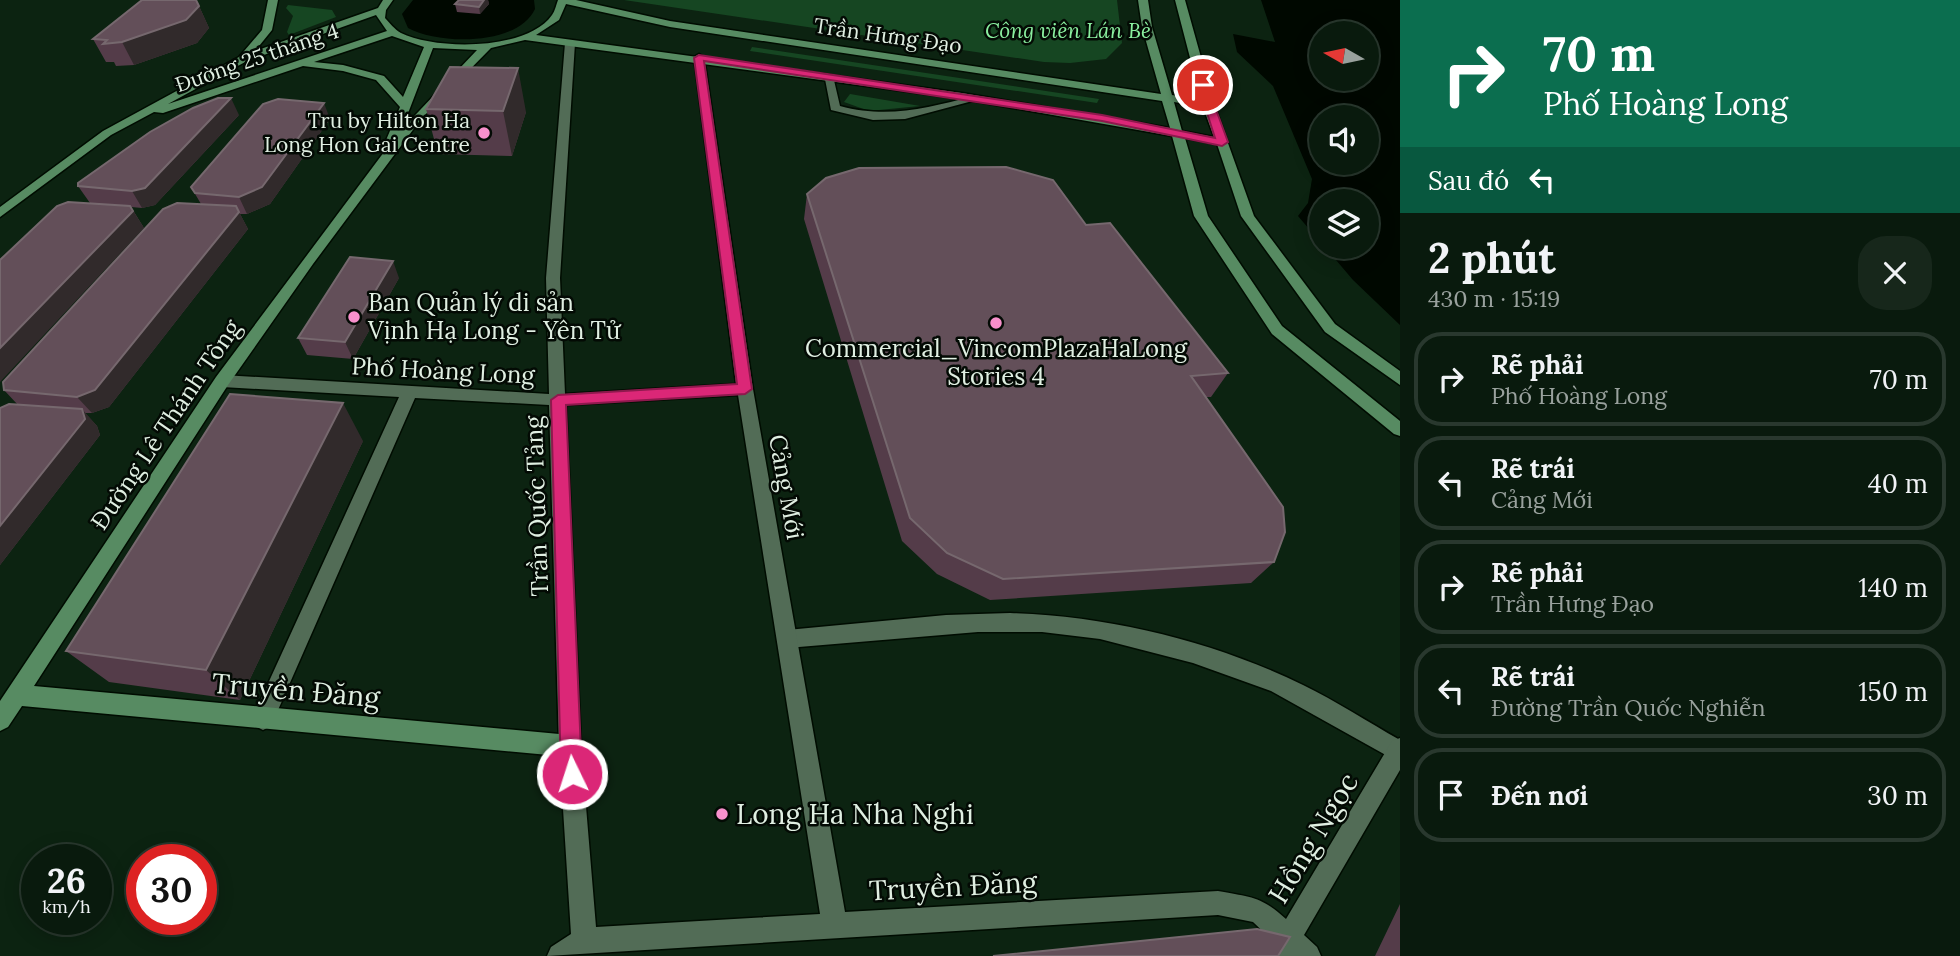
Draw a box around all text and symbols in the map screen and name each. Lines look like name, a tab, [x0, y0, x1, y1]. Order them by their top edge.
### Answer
street label: Trần Hưng Đạo	[812, 12, 964, 59]
street label: Đường 25 tháng 4	[171, 17, 342, 98]
park label: Công viên Lán Bè	[985, 17, 1151, 44]
north arrow	[1309, 21, 1379, 91]
map controls	[1309, 21, 1379, 259]
text: 70 m	[1543, 22, 1655, 84]
icon: right	[1428, 28, 1519, 119]
pin	[1173, 55, 1233, 115]
icon: arrive	[1184, 66, 1222, 104]
text: Phố Hoàng Long	[1543, 83, 1788, 124]
button: sound	[1309, 105, 1379, 175]
place label: Tru by Hilton Ha Long Hon Gai Centre	[264, 107, 470, 158]
marker: Tru by Hilton Ha Long Hon Gai Centre	[476, 125, 492, 141]
icon: left	[1523, 161, 1561, 199]
text: Sau đó	[1428, 164, 1509, 197]
button: layers	[1309, 189, 1379, 259]
text: 2 phút	[1428, 231, 1556, 285]
button: close	[1858, 236, 1932, 310]
text: 430 m · 15:19	[1428, 284, 1560, 313]
place label: Ban Quản lý di sản Vịnh Hạ Long - Yên Tử	[367, 287, 622, 346]
marker: Ban Quản lý di sản Vịnh Hạ Long - Yên Tử	[346, 309, 362, 325]
street label: Đường Lê Thánh Tông	[84, 313, 248, 536]
marker: Commercial_VincomPlazaHaLong Stories 4	[988, 315, 1004, 331]
place label: Commercial_VincomPlazaHaLong Stories 4	[805, 333, 1188, 392]
text: Rẽ phải	[1491, 348, 1583, 381]
street label: Phố Hoàng Long	[351, 350, 536, 391]
icon: right	[1432, 360, 1470, 398]
text: 70 m	[1870, 363, 1928, 396]
text: Phố Hoàng Long	[1491, 381, 1667, 410]
street label: Trần Quốc Tảng	[518, 414, 555, 597]
street label: Cảng Mới	[762, 432, 811, 542]
text: Rẽ trái	[1491, 452, 1575, 485]
icon: left	[1432, 464, 1470, 502]
text: 40 m	[1868, 467, 1928, 500]
text: Cảng Mới	[1491, 485, 1593, 514]
text: Rẽ phải	[1491, 556, 1583, 589]
icon: right	[1432, 568, 1470, 606]
text: 140 m	[1858, 571, 1928, 604]
text: Trần Hưng Đạo	[1491, 589, 1654, 618]
text: Rẽ trái	[1491, 660, 1575, 693]
street label: Truyền Đăng	[211, 665, 382, 715]
icon: left	[1432, 672, 1470, 710]
text: 150 m	[1858, 675, 1928, 708]
text: Đường Trần Quốc Nghiễn	[1491, 693, 1765, 722]
position arrow	[535, 737, 609, 811]
street label: Hồng Ngọc	[1260, 766, 1366, 910]
icon: arrive	[1432, 776, 1470, 814]
text: Đến nơi	[1491, 779, 1588, 812]
text: 30 m	[1867, 779, 1928, 812]
place label: Long Ha Nha Nghi	[736, 796, 974, 832]
marker: Long Ha Nha Nghi	[714, 806, 730, 822]
speed limit sign: 30	[126, 844, 217, 935]
text: 26	[47, 858, 86, 903]
street label: Truyền Đăng	[868, 864, 1038, 908]
text: km/h	[42, 895, 91, 918]

